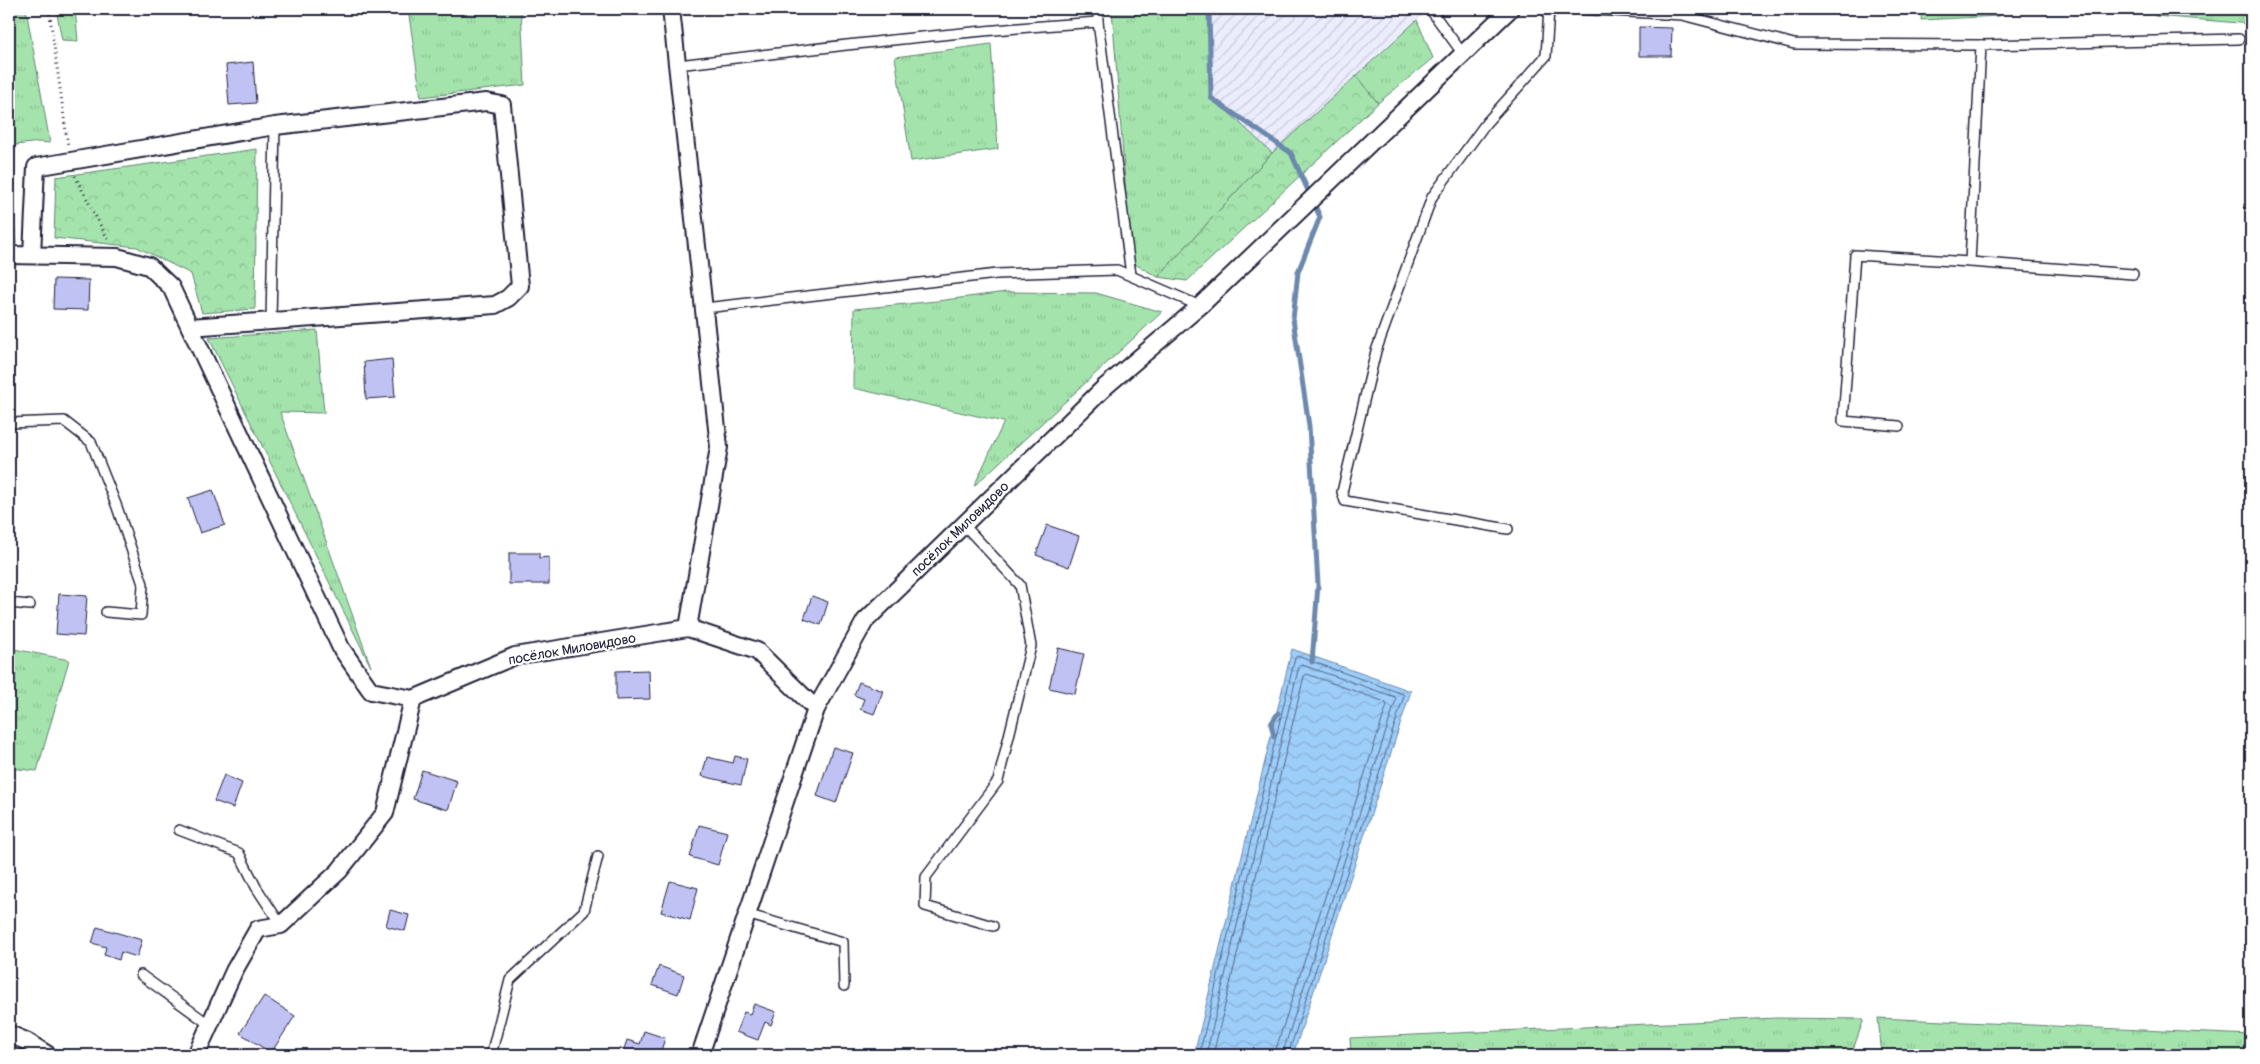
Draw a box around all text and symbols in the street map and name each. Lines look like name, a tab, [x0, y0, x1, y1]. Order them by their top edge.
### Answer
street label: посёлок Миловидово	[908, 478, 1013, 580]
street label: посёлок Миловидово	[507, 629, 638, 669]

